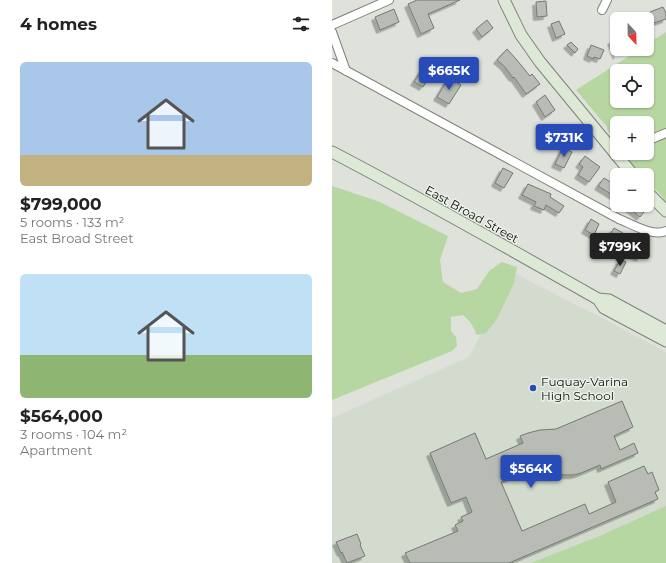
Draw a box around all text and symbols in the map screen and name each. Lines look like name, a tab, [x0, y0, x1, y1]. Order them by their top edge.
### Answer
north arrow	[610, 12, 654, 56]
map controls	[610, 12, 654, 212]
icon: filters	[290, 13, 312, 35]
text: 4 homes	[20, 14, 97, 34]
pin: $665K	[421, 57, 477, 91]
text: $665K	[428, 62, 470, 78]
button: locate	[610, 64, 654, 108]
icon: home	[130, 88, 202, 160]
button: +	[610, 116, 654, 160]
pin: $731K	[536, 124, 592, 158]
text: $731K	[545, 129, 583, 145]
button: −	[610, 168, 654, 212]
street label: East Broad Street	[423, 182, 522, 246]
text: $799,000	[20, 194, 102, 214]
text: 5 rooms · 133 m²	[20, 214, 124, 230]
text: East Broad Street	[20, 230, 133, 246]
pin: $799K	[592, 233, 648, 267]
text: $799K	[599, 238, 641, 254]
icon: home	[130, 300, 202, 372]
place label: Fuquay-Varina High School	[541, 374, 628, 403]
marker: Fuquay-Varina High School	[528, 383, 538, 393]
text: $564,000	[20, 406, 103, 426]
text: 3 rooms · 104 m²	[20, 426, 127, 442]
text: Apartment	[20, 442, 92, 458]
pin: $564K	[503, 455, 559, 489]
text: $564K	[510, 460, 552, 476]

